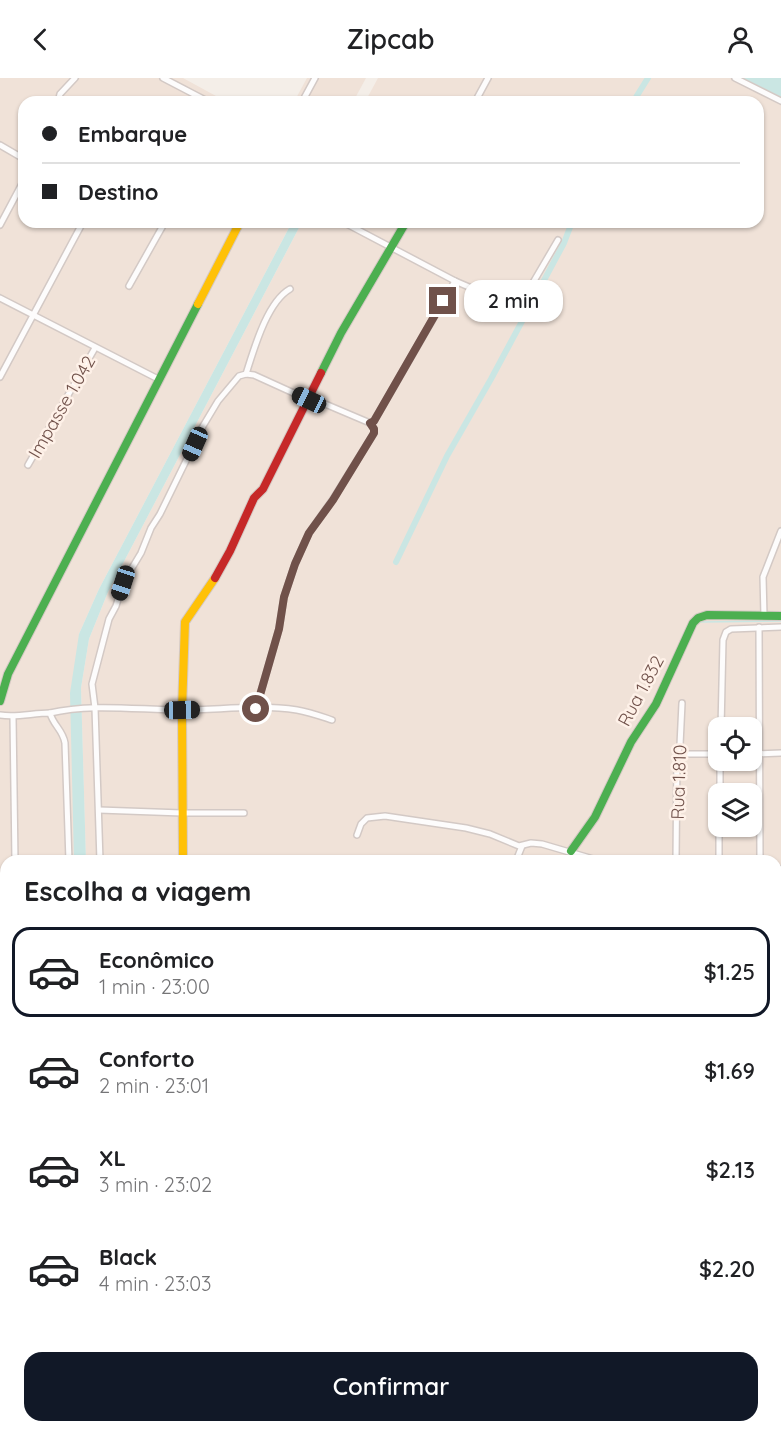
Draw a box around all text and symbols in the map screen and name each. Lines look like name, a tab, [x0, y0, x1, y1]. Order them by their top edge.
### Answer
text: Zipcab	[347, 22, 434, 56]
icon: back	[24, 23, 57, 56]
icon: person	[724, 23, 757, 56]
text: Embarque	[78, 120, 187, 148]
text: Destino	[78, 178, 159, 206]
callout: 2 min	[464, 280, 563, 322]
route end	[429, 287, 456, 314]
text: 2 min	[488, 288, 539, 313]
street label: Impasse 1.042	[23, 351, 100, 462]
car	[289, 384, 329, 416]
car	[179, 424, 211, 464]
car	[109, 563, 137, 603]
street label: Rua 1.832	[612, 651, 669, 730]
route start	[242, 695, 269, 722]
car	[164, 701, 200, 719]
map controls	[708, 717, 762, 837]
button: locate	[708, 717, 762, 771]
street label: Rua 1.810	[666, 744, 691, 820]
button: layers	[708, 783, 762, 837]
text: Escolha a viagem	[24, 874, 252, 908]
icon: car	[27, 945, 81, 999]
text: Econômico	[99, 946, 214, 974]
text: $1.25	[704, 958, 755, 986]
text: 1 min · 23:00	[99, 974, 210, 999]
icon: car	[27, 1044, 81, 1098]
text: Conforto	[99, 1045, 194, 1073]
text: $1.69	[704, 1057, 755, 1085]
text: 2 min · 23:01	[99, 1073, 209, 1098]
icon: car	[27, 1143, 81, 1197]
text: XL	[99, 1144, 126, 1172]
text: $2.13	[706, 1156, 755, 1184]
text: 3 min · 23:02	[99, 1172, 212, 1197]
icon: car	[27, 1242, 81, 1296]
text: Black	[99, 1243, 157, 1271]
text: $2.20	[699, 1255, 755, 1283]
text: 4 min · 23:03	[99, 1271, 212, 1296]
button: Confirmar	[24, 1352, 758, 1421]

